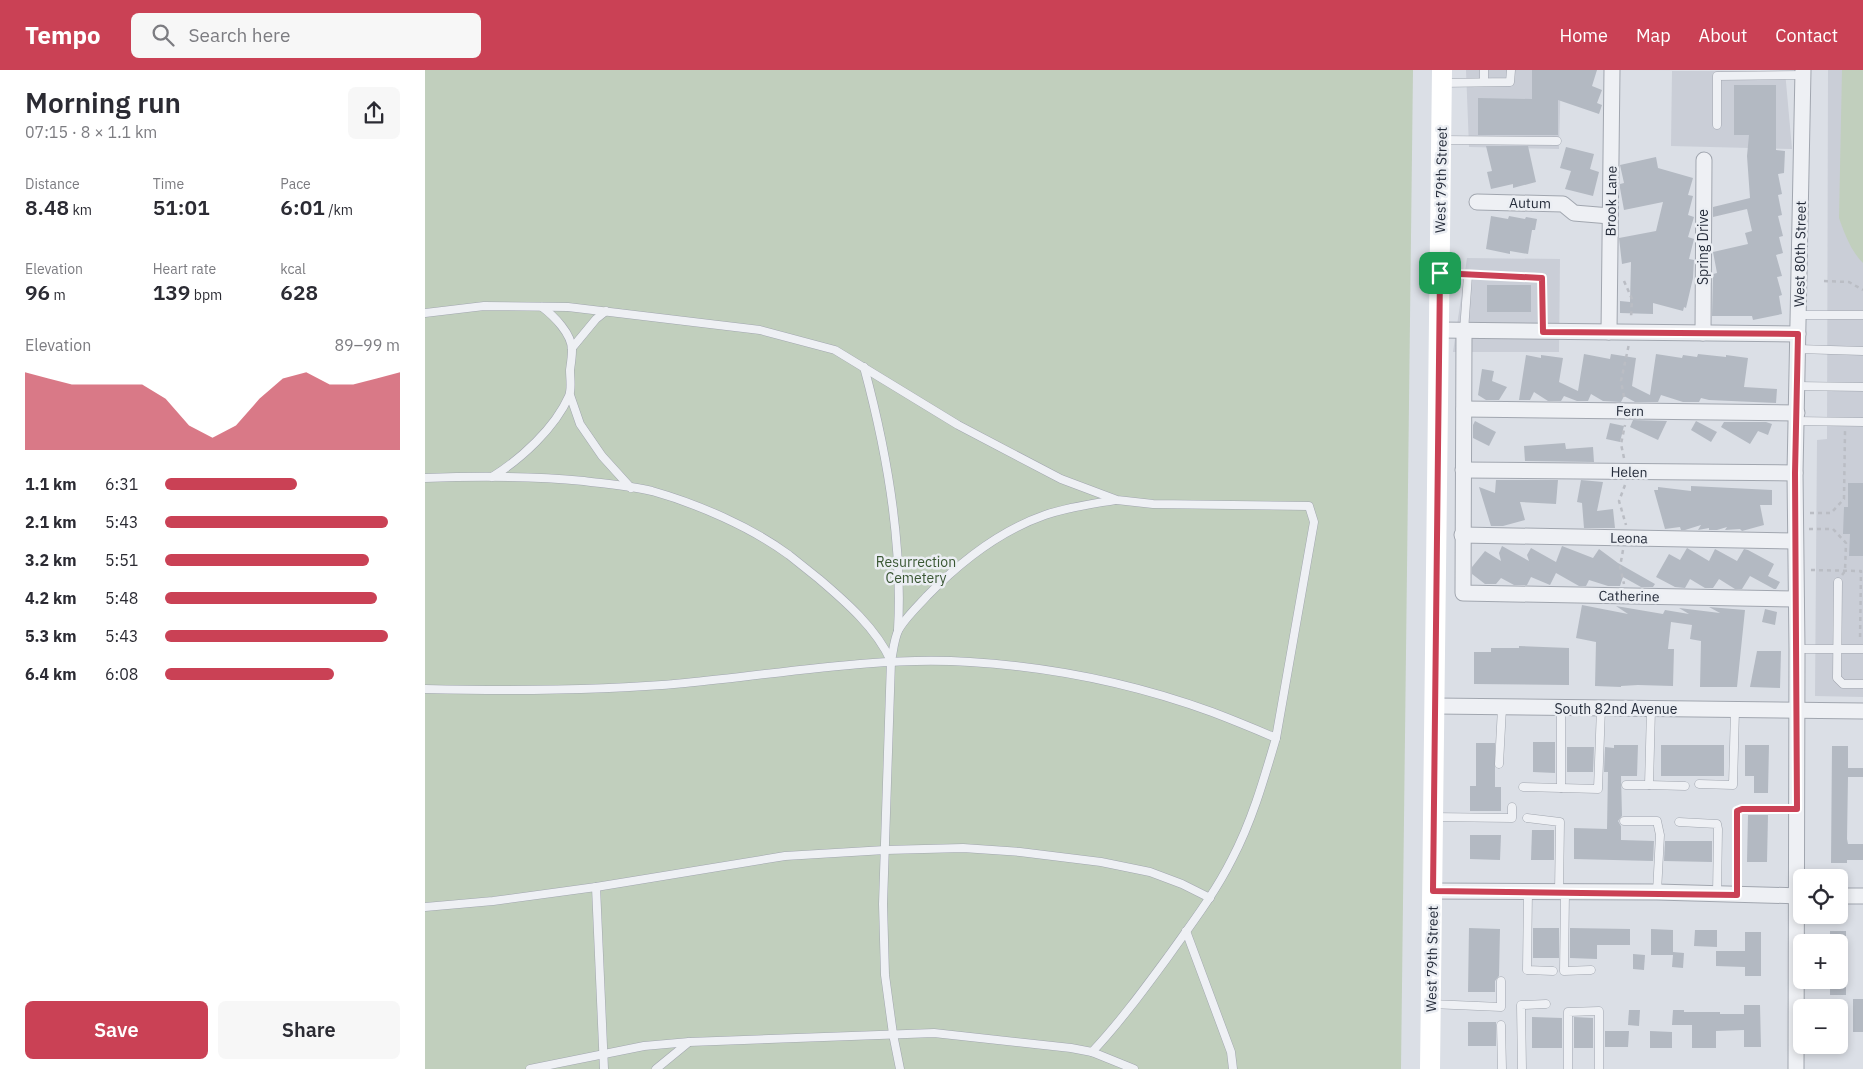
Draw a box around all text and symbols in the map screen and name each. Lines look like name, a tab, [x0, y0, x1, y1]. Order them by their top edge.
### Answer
search box	[131, 13, 481, 58]
text: Tempo	[25, 19, 101, 51]
icon: search	[149, 21, 177, 49]
text: Search here	[189, 23, 290, 47]
text: Home	[1560, 24, 1608, 47]
text: Map	[1636, 24, 1671, 47]
text: About	[1699, 24, 1747, 47]
text: Contact	[1775, 24, 1838, 47]
text: Morning run	[25, 84, 181, 121]
button: share	[348, 87, 400, 139]
text: 07:15 · 8 × 1.1 km	[25, 122, 157, 142]
street label: West 79th Street	[1431, 127, 1451, 233]
street label: Brook Lane	[1601, 165, 1621, 236]
text: Distance	[25, 175, 80, 193]
text: Time	[153, 175, 184, 193]
text: Pace	[280, 175, 311, 193]
text: 8.48	[25, 193, 69, 221]
text: 51:01	[153, 193, 210, 221]
text: 6:01	[280, 193, 325, 221]
street label: Autum	[1509, 194, 1551, 212]
text: km	[69, 201, 92, 219]
text: /km	[325, 201, 353, 219]
street label: West 80th Street	[1790, 201, 1810, 307]
street label: Spring Drive	[1694, 209, 1712, 285]
pin	[1419, 252, 1461, 294]
icon: arrive	[1426, 259, 1454, 287]
text: Elevation	[25, 260, 83, 278]
text: Heart rate	[153, 260, 216, 278]
text: kcal	[280, 260, 306, 278]
text: 96	[25, 278, 50, 306]
text: 139	[153, 278, 190, 306]
text: 628	[280, 278, 318, 306]
text: m	[50, 286, 66, 304]
text: bpm	[190, 286, 222, 304]
text: Elevation	[25, 335, 91, 355]
text: 89–99 m	[334, 335, 400, 355]
street label: Fern	[1616, 402, 1644, 420]
street label: Helen	[1610, 463, 1648, 481]
text: 1.1 km	[25, 474, 76, 494]
text: 6:31	[105, 474, 138, 494]
text: 2.1 km	[25, 512, 76, 532]
text: 5:43	[105, 512, 138, 532]
street label: Leona	[1610, 529, 1649, 547]
text: 3.2 km	[25, 550, 76, 570]
text: 5:51	[105, 550, 138, 570]
park label: Resurrection Cemetery	[876, 553, 956, 587]
street label: Catherine	[1598, 586, 1660, 606]
text: 4.2 km	[25, 588, 76, 608]
text: 5:48	[105, 588, 138, 608]
text: 5.3 km	[25, 626, 76, 646]
text: 5:43	[105, 626, 138, 646]
text: 6.4 km	[25, 664, 76, 684]
text: 6:08	[105, 664, 138, 684]
street label: South 82nd Avenue	[1554, 700, 1678, 718]
map controls	[1793, 869, 1848, 1054]
button: locate	[1793, 869, 1848, 924]
street label: West 79th Street	[1422, 906, 1442, 1012]
button: +	[1793, 934, 1848, 989]
button: −	[1793, 999, 1848, 1054]
button: Save	[25, 1001, 208, 1059]
button: Share	[218, 1001, 400, 1059]

